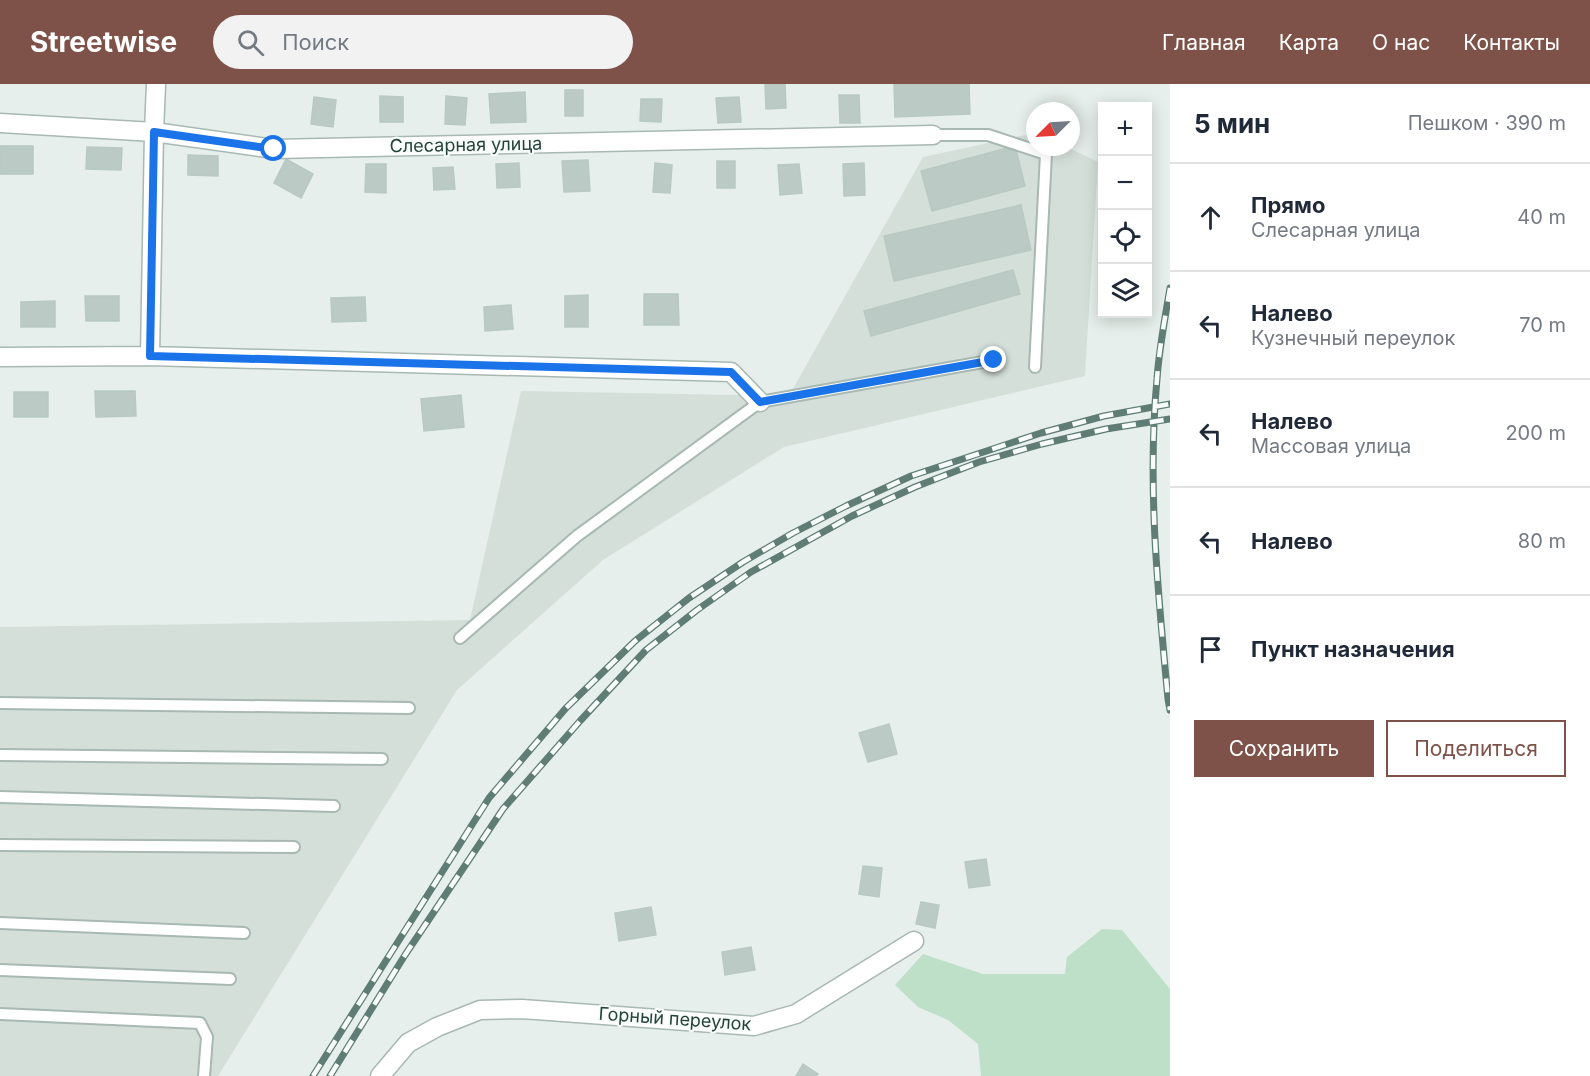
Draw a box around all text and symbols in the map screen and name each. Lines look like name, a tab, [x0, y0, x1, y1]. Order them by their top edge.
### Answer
search box	[213, 15, 633, 69]
text: Streetwise	[30, 25, 177, 59]
icon: search	[234, 26, 267, 59]
text: Поиск	[282, 29, 349, 55]
text: Главная	[1162, 30, 1246, 55]
text: Карта	[1279, 30, 1339, 55]
text: О нас	[1372, 30, 1430, 55]
text: Контакты	[1463, 30, 1560, 55]
north arrow	[1026, 102, 1080, 156]
map controls	[1098, 102, 1152, 318]
button: +	[1098, 102, 1152, 156]
text: 5 мин	[1194, 108, 1270, 139]
text: Пешком · 390 m	[1408, 111, 1566, 135]
street label: Слесарная улица	[390, 133, 542, 156]
route start	[260, 135, 286, 161]
button: −	[1098, 156, 1152, 210]
text: Прямо	[1251, 192, 1325, 218]
icon: ahead	[1194, 201, 1227, 234]
text: 40 m	[1517, 205, 1566, 229]
button: locate	[1098, 210, 1152, 264]
text: Слесарная улица	[1251, 218, 1420, 242]
button: layers	[1098, 264, 1152, 318]
text: Налево	[1251, 300, 1333, 326]
icon: left	[1194, 309, 1227, 342]
text: 70 m	[1519, 313, 1566, 337]
text: Кузнечный переулок	[1251, 326, 1455, 350]
route end	[980, 346, 1006, 372]
text: Налево	[1251, 408, 1333, 434]
icon: left	[1194, 417, 1227, 450]
text: 200 m	[1505, 421, 1566, 445]
text: Массовая улица	[1251, 434, 1411, 458]
icon: left	[1194, 525, 1227, 558]
text: Налево	[1251, 528, 1333, 554]
text: 80 m	[1518, 529, 1566, 553]
icon: arrive	[1194, 633, 1227, 666]
text: Пункт назначения	[1251, 636, 1455, 662]
button: Сохранить	[1194, 720, 1374, 777]
button: Поделиться	[1386, 720, 1566, 777]
street label: Горный переулок	[598, 1003, 752, 1034]

